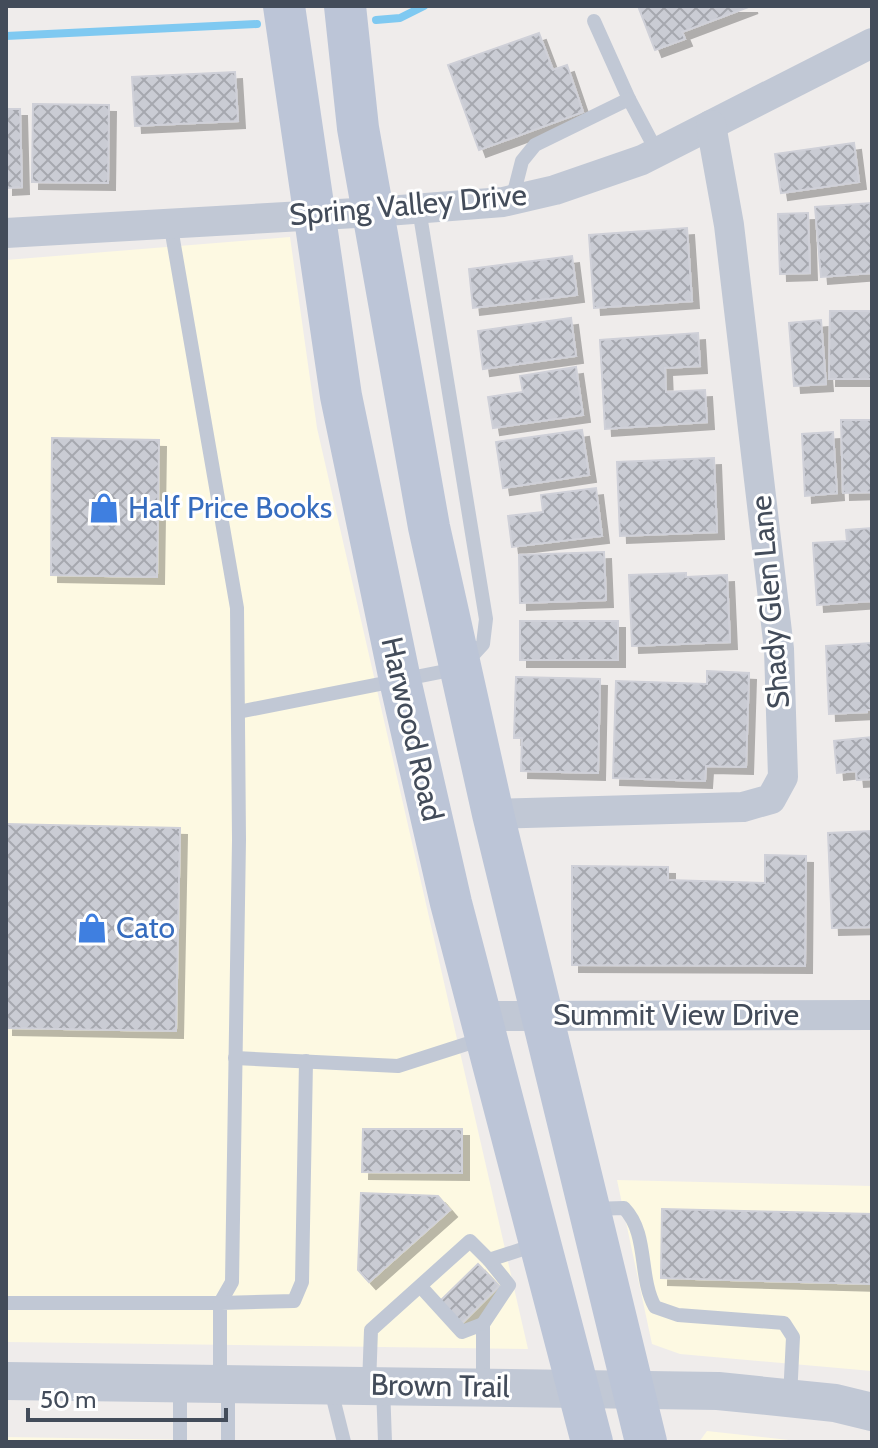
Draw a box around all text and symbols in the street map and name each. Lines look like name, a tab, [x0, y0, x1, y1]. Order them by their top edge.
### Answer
street label: Spring Valley Drive	[288, 176, 528, 233]
place label: Half Price Books	[128, 489, 332, 526]
shop icon: Half Price Books	[87, 491, 121, 525]
street label: Shady Glen Lane	[742, 494, 797, 710]
street label: Harwood Road	[373, 633, 452, 825]
place label: Cato	[116, 909, 175, 946]
shop icon: Cato	[75, 911, 109, 945]
street label: Summit View Drive	[553, 996, 799, 1033]
street label: Brown Trail	[370, 1366, 510, 1405]
scale bar	[28, 1372, 226, 1422]
text: 50 m	[40, 1385, 96, 1414]

